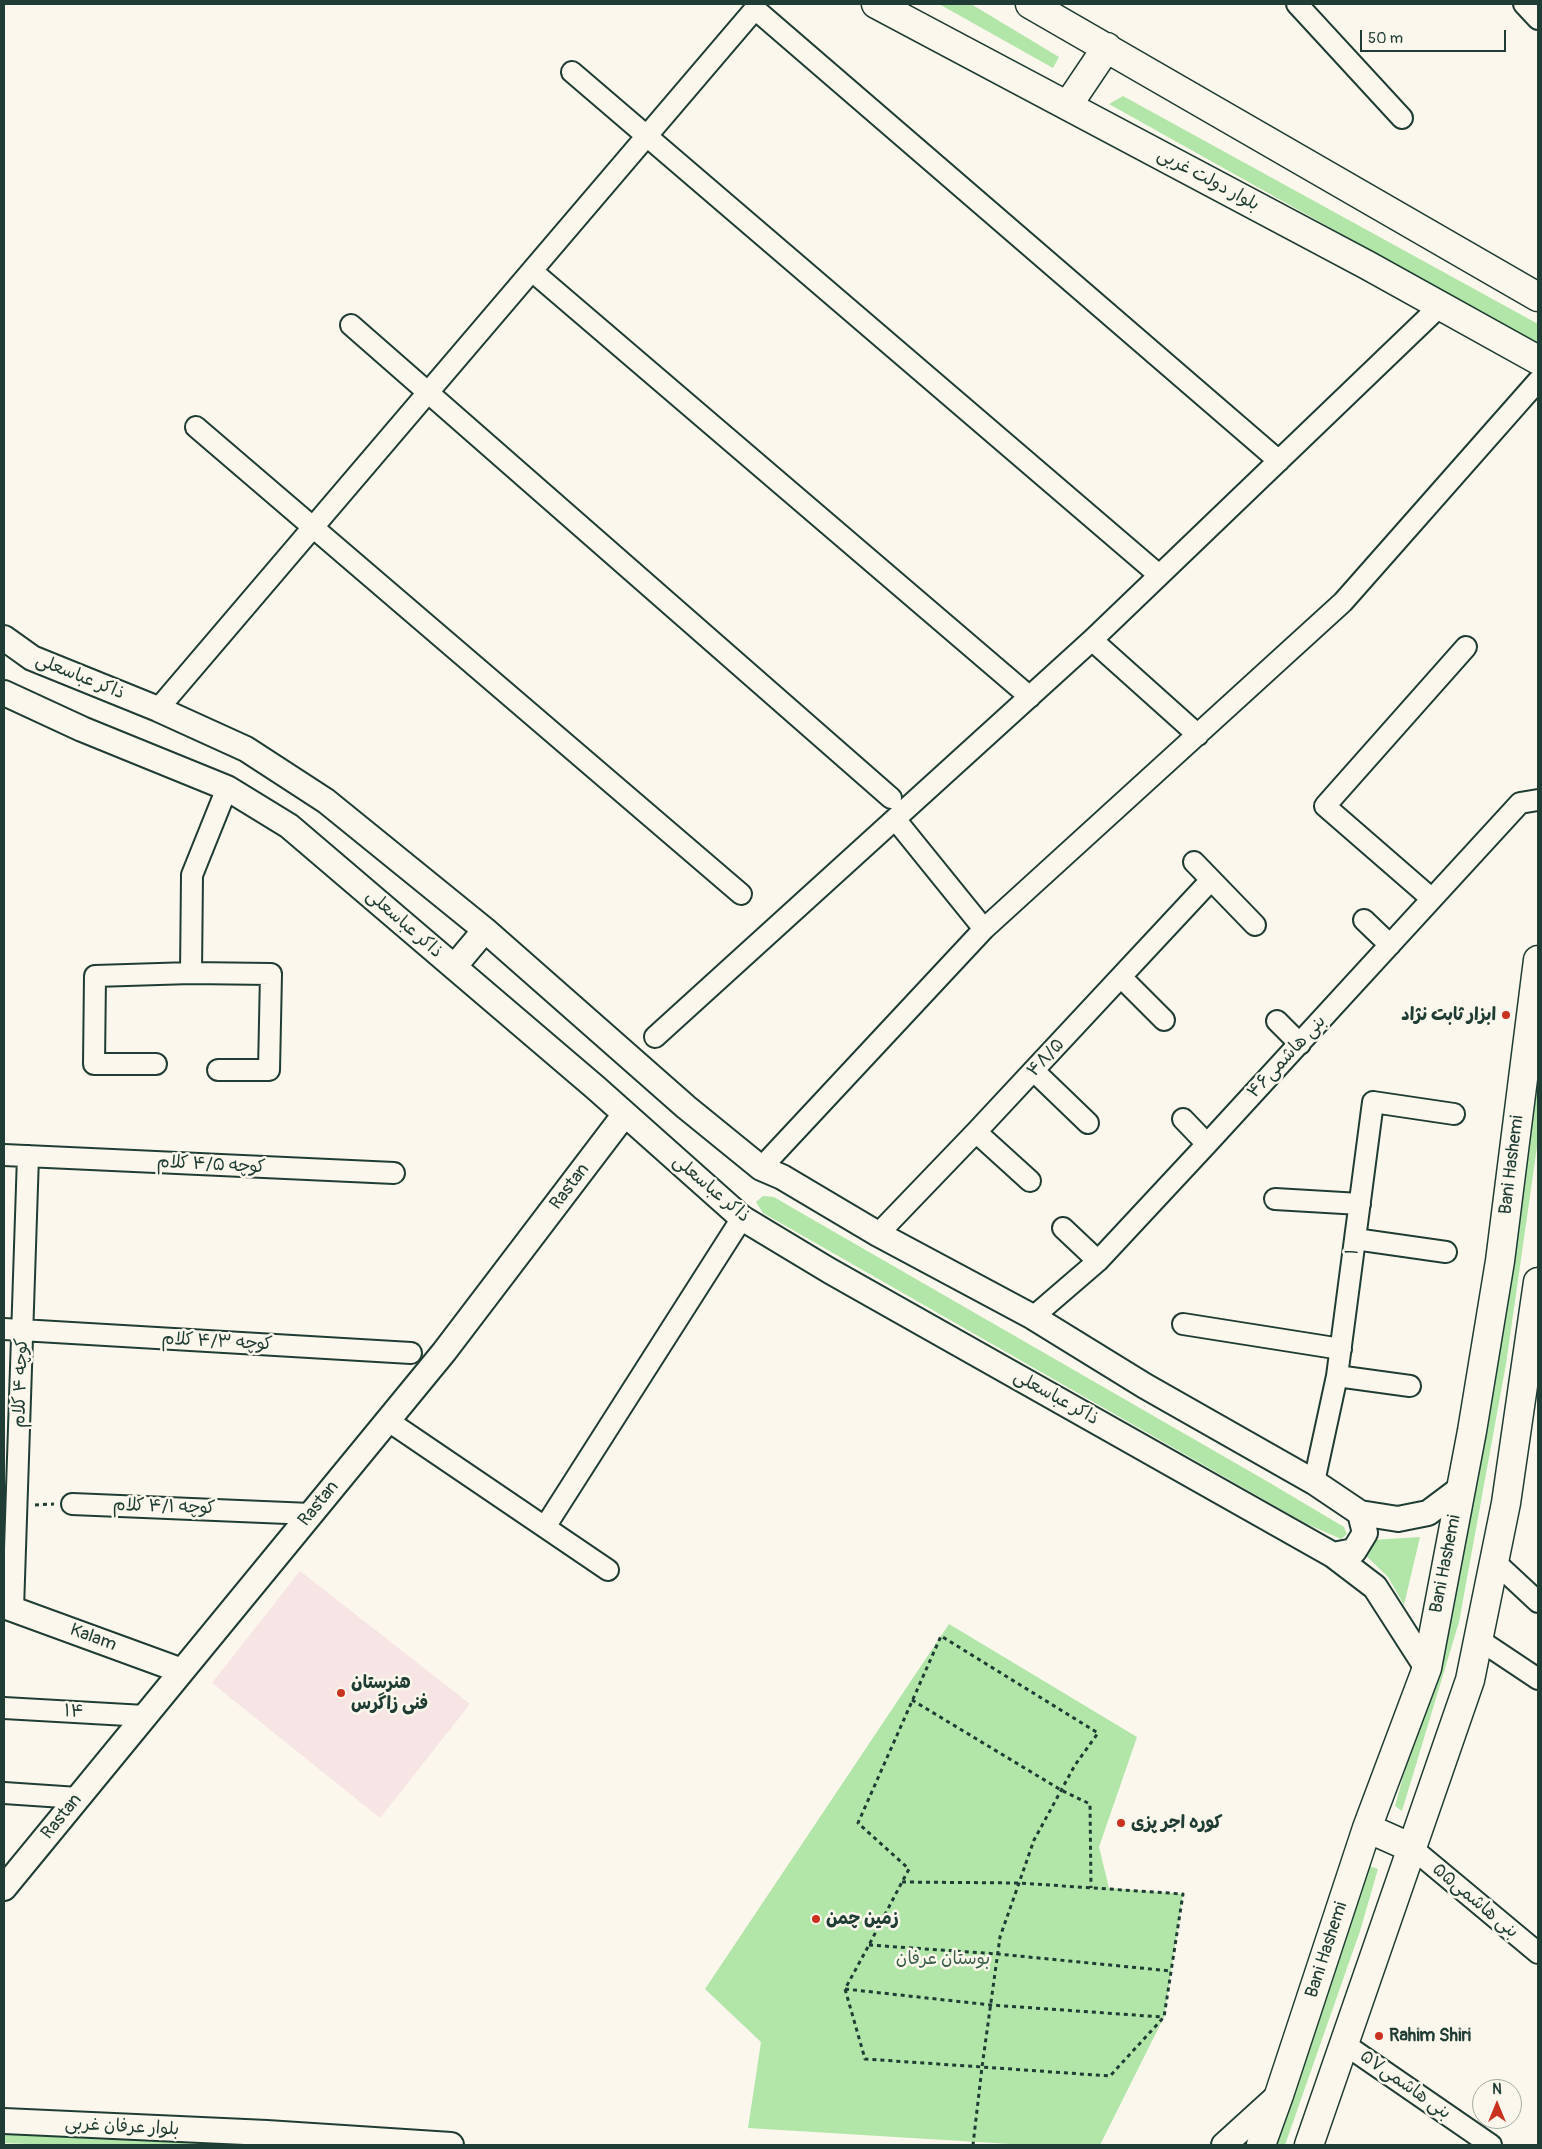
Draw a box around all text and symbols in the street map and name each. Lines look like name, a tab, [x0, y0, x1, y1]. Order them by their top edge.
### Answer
scale bar	[1362, 20, 1508, 52]
text: 50 m	[1368, 29, 1403, 48]
street label: بلوار دولت غربی	[1153, 144, 1263, 216]
street label: ذاکر عباسعلی	[32, 649, 128, 705]
street label: ذاکر عباسعلی	[361, 885, 447, 963]
place label: ابزار ثابت نژاد	[1401, 1004, 1496, 1026]
marker: ابزار ثابت نژاد	[1500, 1009, 1512, 1021]
street label: بنی هاشمی۴۶	[1243, 1011, 1331, 1103]
street label: ۴۸/۵	[1023, 1034, 1069, 1082]
street label: Bani Hashemi	[1495, 1114, 1529, 1216]
street label: کوچه ۴/۵ کلام	[156, 1151, 266, 1179]
street label: ذاکر عباسعلی	[668, 1151, 754, 1227]
street label: Rastan	[546, 1160, 594, 1214]
street label: ۱	[1342, 1247, 1364, 1257]
street label: کوچه ۴/۳ کلام	[161, 1328, 273, 1356]
street label: کوچه ۴ کلام	[9, 1338, 33, 1428]
street label: ذاکر عباسعلی	[1010, 1366, 1102, 1430]
street label: Rastan	[294, 1477, 344, 1531]
street label: کوچه ۴/۱ کلام	[112, 1494, 216, 1520]
street label: Bani Hashemi	[1426, 1513, 1466, 1615]
street label: Kalam	[67, 1620, 119, 1656]
place label: هنرستان فنی زاگرس	[351, 1672, 428, 1715]
marker: هنرستان فنی زاگرس	[335, 1687, 347, 1699]
street label: ۱۴	[63, 1701, 85, 1723]
street label: Rastan	[37, 1790, 87, 1844]
place label: کوره اجر پزی	[1131, 1812, 1222, 1834]
marker: کوره اجر پزی	[1115, 1817, 1127, 1829]
street label: بنی هاشمی۵۵	[1428, 1859, 1522, 1943]
street label: Bani Hashemi	[1301, 1899, 1353, 2001]
place label: زمین چمن	[826, 1908, 899, 1930]
marker: زمین چمن	[810, 1913, 822, 1925]
park label: بوستان عرفان	[896, 1948, 990, 1970]
place label: Rahim Shiri	[1389, 2025, 1471, 2047]
marker: Rahim Shiri	[1373, 2030, 1385, 2042]
street label: بنی هاشمی۵۷	[1355, 2046, 1455, 2124]
north arrow	[1472, 2079, 1522, 2129]
text: N	[1492, 2081, 1502, 2098]
street label: بلوار عرفان غربی	[64, 2113, 180, 2141]

